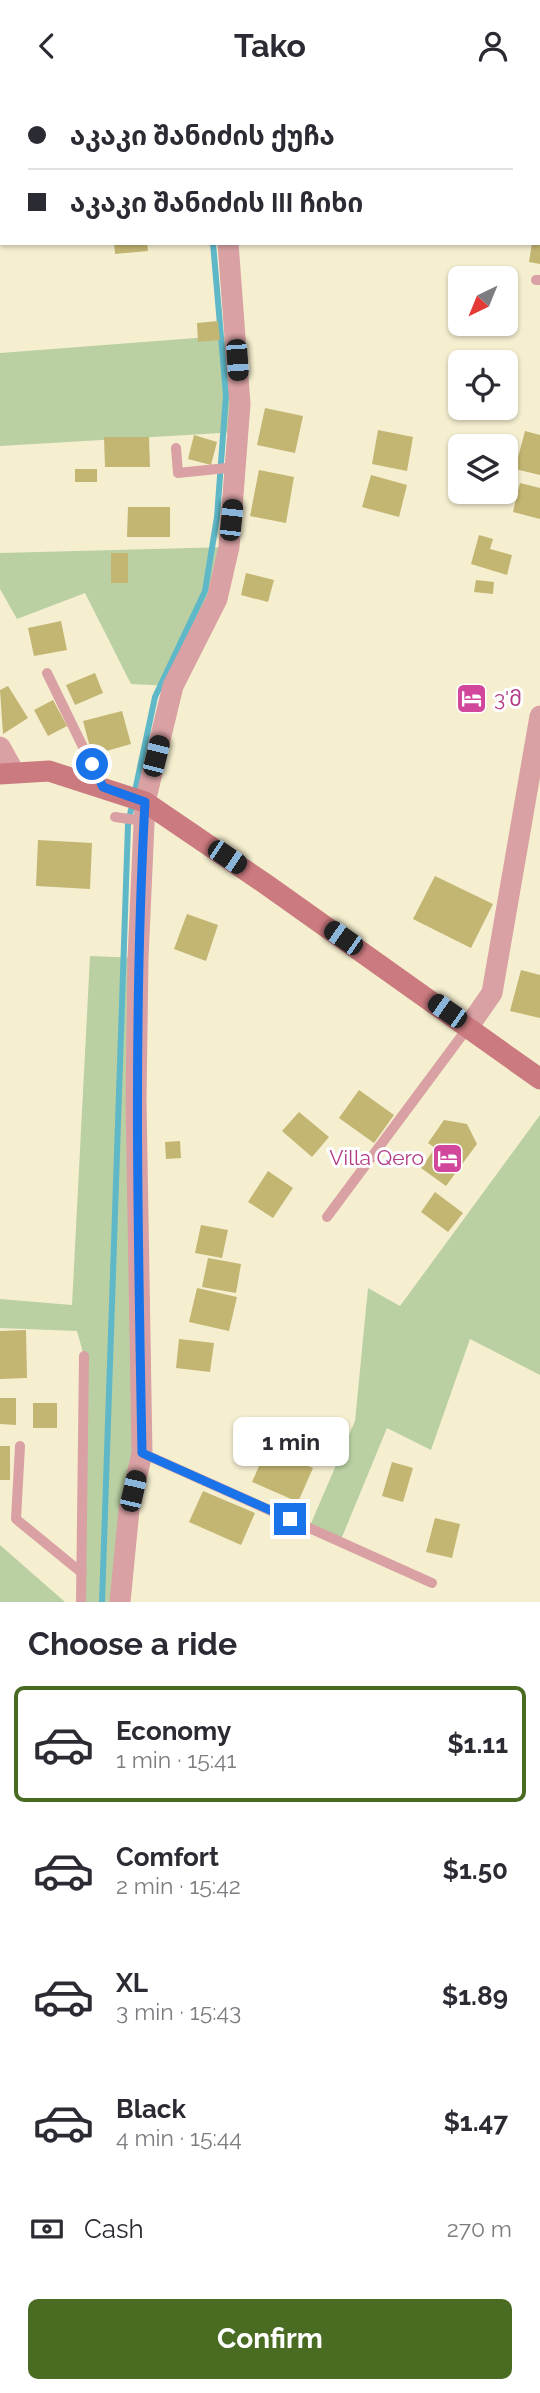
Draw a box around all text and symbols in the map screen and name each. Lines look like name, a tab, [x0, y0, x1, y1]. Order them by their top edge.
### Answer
icon: back	[28, 27, 66, 65]
text: Tako	[234, 27, 306, 64]
icon: person	[474, 27, 512, 65]
text: აკაკი შანიძის ქუჩა	[70, 121, 335, 151]
text: აკაკი შანიძის III ჩიხი	[70, 188, 363, 218]
north arrow	[448, 266, 518, 336]
map controls	[448, 266, 518, 504]
car	[226, 338, 249, 382]
button: locate	[448, 350, 518, 420]
button: layers	[448, 434, 518, 504]
car	[219, 498, 244, 542]
hotel icon: 3'მ	[454, 682, 488, 716]
place label: 3'მ	[494, 686, 522, 711]
car	[141, 733, 172, 779]
route start	[76, 748, 108, 780]
car	[204, 837, 251, 877]
car	[320, 917, 367, 959]
car	[424, 990, 471, 1032]
hotel icon: Villa Qero	[430, 1141, 464, 1175]
place label: Villa Qero	[329, 1145, 424, 1170]
callout: 1 min	[232, 1417, 348, 1467]
text: 1 min	[262, 1428, 320, 1455]
car	[119, 1468, 148, 1514]
route end	[274, 1503, 306, 1535]
text: Choose a ride	[28, 1625, 237, 1662]
icon: car	[32, 1713, 95, 1776]
text: Economy	[116, 1716, 231, 1746]
text: $1.11	[447, 1729, 508, 1759]
text: 1 min · 15:41	[116, 1746, 236, 1773]
icon: car	[32, 1839, 95, 1902]
text: Comfort	[116, 1842, 219, 1872]
text: $1.50	[442, 1855, 508, 1885]
text: 2 min · 15:42	[116, 1872, 241, 1899]
icon: car	[32, 1965, 95, 2028]
text: XL	[116, 1968, 148, 1998]
text: $1.89	[442, 1981, 508, 2011]
text: 3 min · 15:43	[116, 1998, 241, 2025]
icon: car	[32, 2091, 95, 2154]
text: Black	[116, 2094, 186, 2124]
text: $1.47	[443, 2107, 508, 2137]
text: 4 min · 15:44	[116, 2124, 242, 2151]
icon: cash	[28, 2210, 66, 2248]
text: Cash	[84, 2214, 144, 2244]
text: 270 m	[447, 2215, 512, 2242]
button: Confirm	[28, 2299, 512, 2379]

